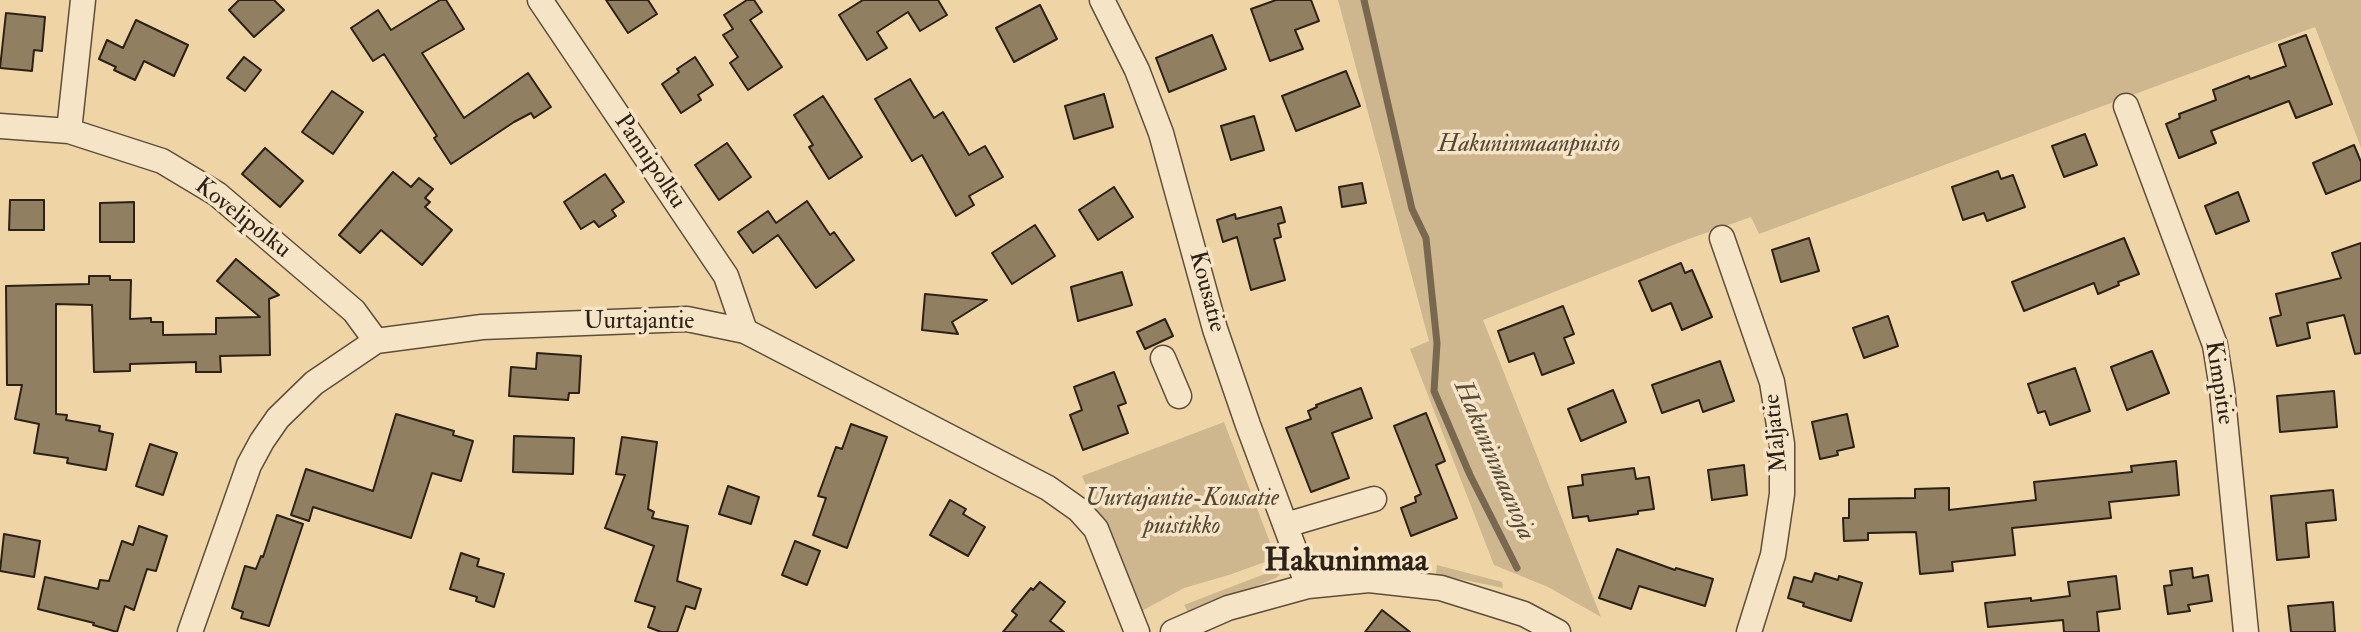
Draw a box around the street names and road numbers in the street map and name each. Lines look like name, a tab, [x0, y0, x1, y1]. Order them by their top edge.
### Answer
street label: Pannipolku	[607, 109, 691, 215]
street label: Kovelipolku	[188, 173, 296, 265]
street label: Kousatie	[1181, 248, 1231, 336]
street label: Uurtajantie	[584, 309, 694, 337]
street label: Kimpitie	[2197, 339, 2239, 427]
street label: Maljatie	[1759, 392, 1795, 474]

